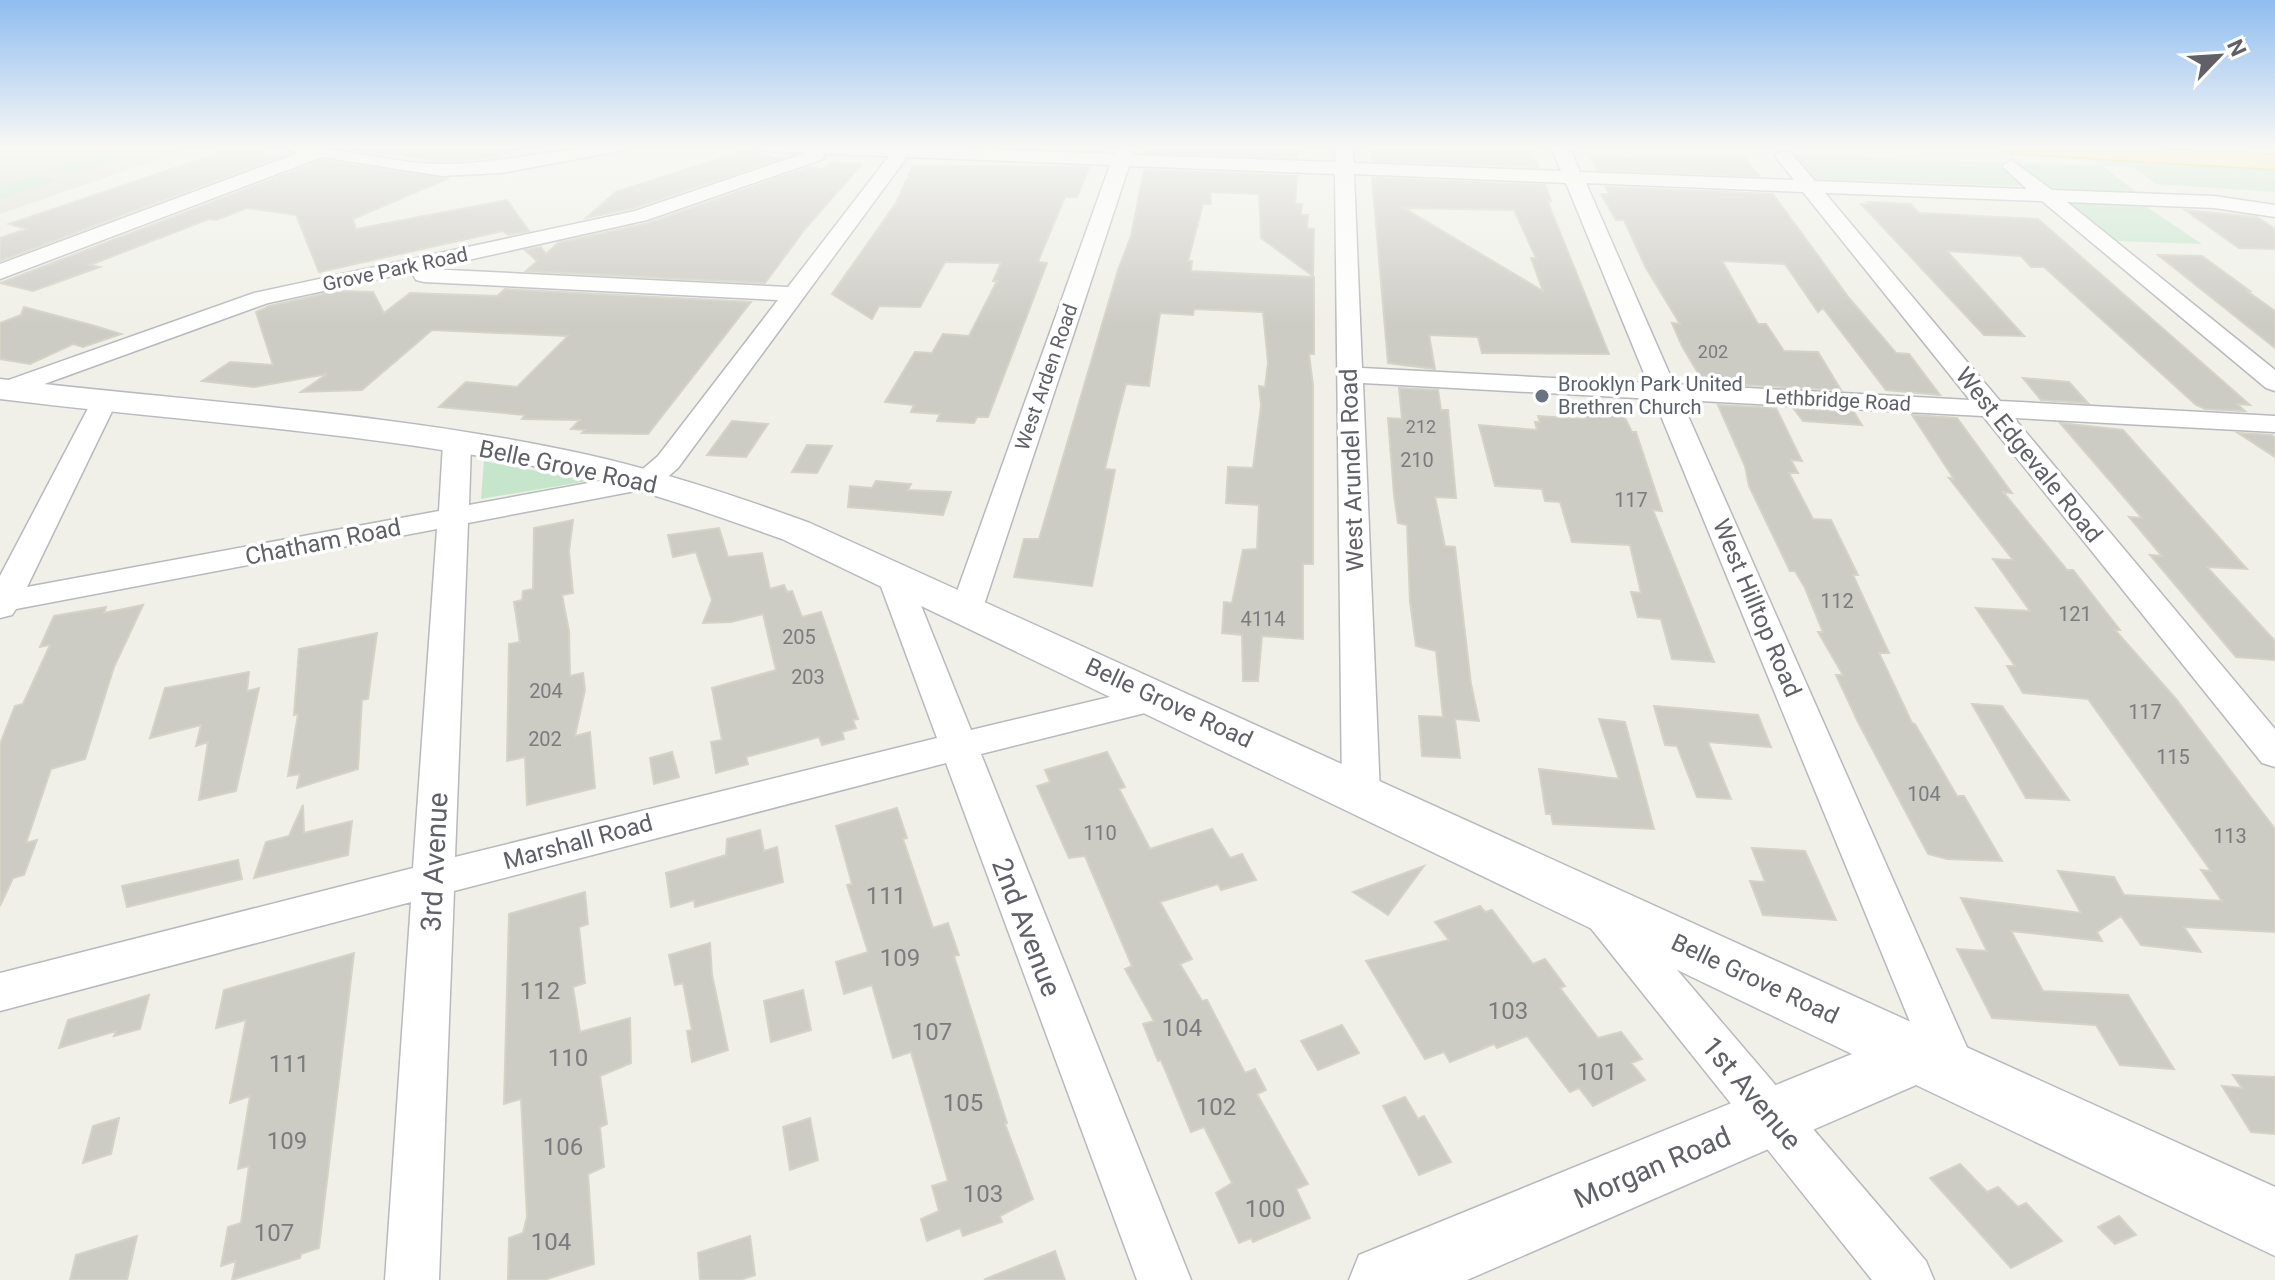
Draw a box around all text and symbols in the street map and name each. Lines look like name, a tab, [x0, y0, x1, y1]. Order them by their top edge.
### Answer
north arrow	[2179, 16, 2259, 96]
text: N	[2222, 35, 2251, 60]
street label: Grove Park Road	[320, 242, 470, 296]
street label: West Arden Road	[1010, 301, 1082, 453]
house number: 202	[1698, 341, 1728, 362]
street label: West Edgevale Road	[1950, 362, 2108, 548]
street label: West Arundel Road	[1334, 368, 1370, 572]
place label: Brooklyn Park United Brethren Church	[1558, 372, 1743, 419]
street label: Lethbridge Road	[1765, 384, 1911, 416]
marker: Brooklyn Park United Brethren Church	[1533, 387, 1551, 405]
house number: 212	[1406, 416, 1436, 437]
street label: Belle Grove Road	[477, 434, 659, 500]
house number: 210	[1400, 448, 1434, 472]
house number: 117	[1614, 488, 1648, 512]
street label: Chatham Road	[243, 513, 403, 571]
street label: West Hilltop Road	[1707, 515, 1807, 701]
house number: 112	[1820, 589, 1854, 613]
house number: 121	[2058, 602, 2092, 626]
house number: 4114	[1241, 607, 1285, 631]
house number: 205	[782, 625, 816, 649]
street label: Belle Grove Road	[1081, 652, 1257, 754]
house number: 203	[791, 665, 825, 689]
house number: 204	[529, 679, 563, 703]
house number: 117	[2128, 700, 2162, 724]
house number: 202	[528, 727, 562, 751]
house number: 115	[2156, 745, 2190, 769]
house number: 104	[1907, 782, 1941, 806]
street label: 3rd Avenue	[414, 792, 455, 932]
street label: Marshall Road	[500, 809, 656, 875]
house number: 110	[1083, 821, 1117, 845]
house number: 113	[2213, 824, 2247, 848]
street label: 2nd Avenue	[985, 853, 1068, 1001]
house number: 111	[866, 882, 906, 910]
street label: Belle Grove Road	[1667, 928, 1843, 1030]
house number: 109	[880, 944, 920, 972]
house number: 112	[520, 977, 560, 1005]
house number: 103	[1488, 997, 1528, 1025]
house number: 104	[1162, 1014, 1202, 1042]
house number: 107	[912, 1018, 952, 1046]
street label: 1st Avenue	[1695, 1030, 1809, 1157]
house number: 110	[548, 1044, 588, 1072]
house number: 111	[269, 1050, 309, 1078]
house number: 101	[1577, 1058, 1617, 1086]
house number: 105	[943, 1089, 983, 1117]
house number: 102	[1196, 1093, 1236, 1121]
street label: Morgan Road	[1569, 1120, 1736, 1215]
house number: 109	[267, 1127, 307, 1155]
house number: 106	[543, 1133, 583, 1161]
house number: 103	[963, 1180, 1003, 1208]
house number: 100	[1245, 1195, 1285, 1223]
house number: 107	[254, 1219, 294, 1247]
house number: 104	[531, 1228, 571, 1256]

